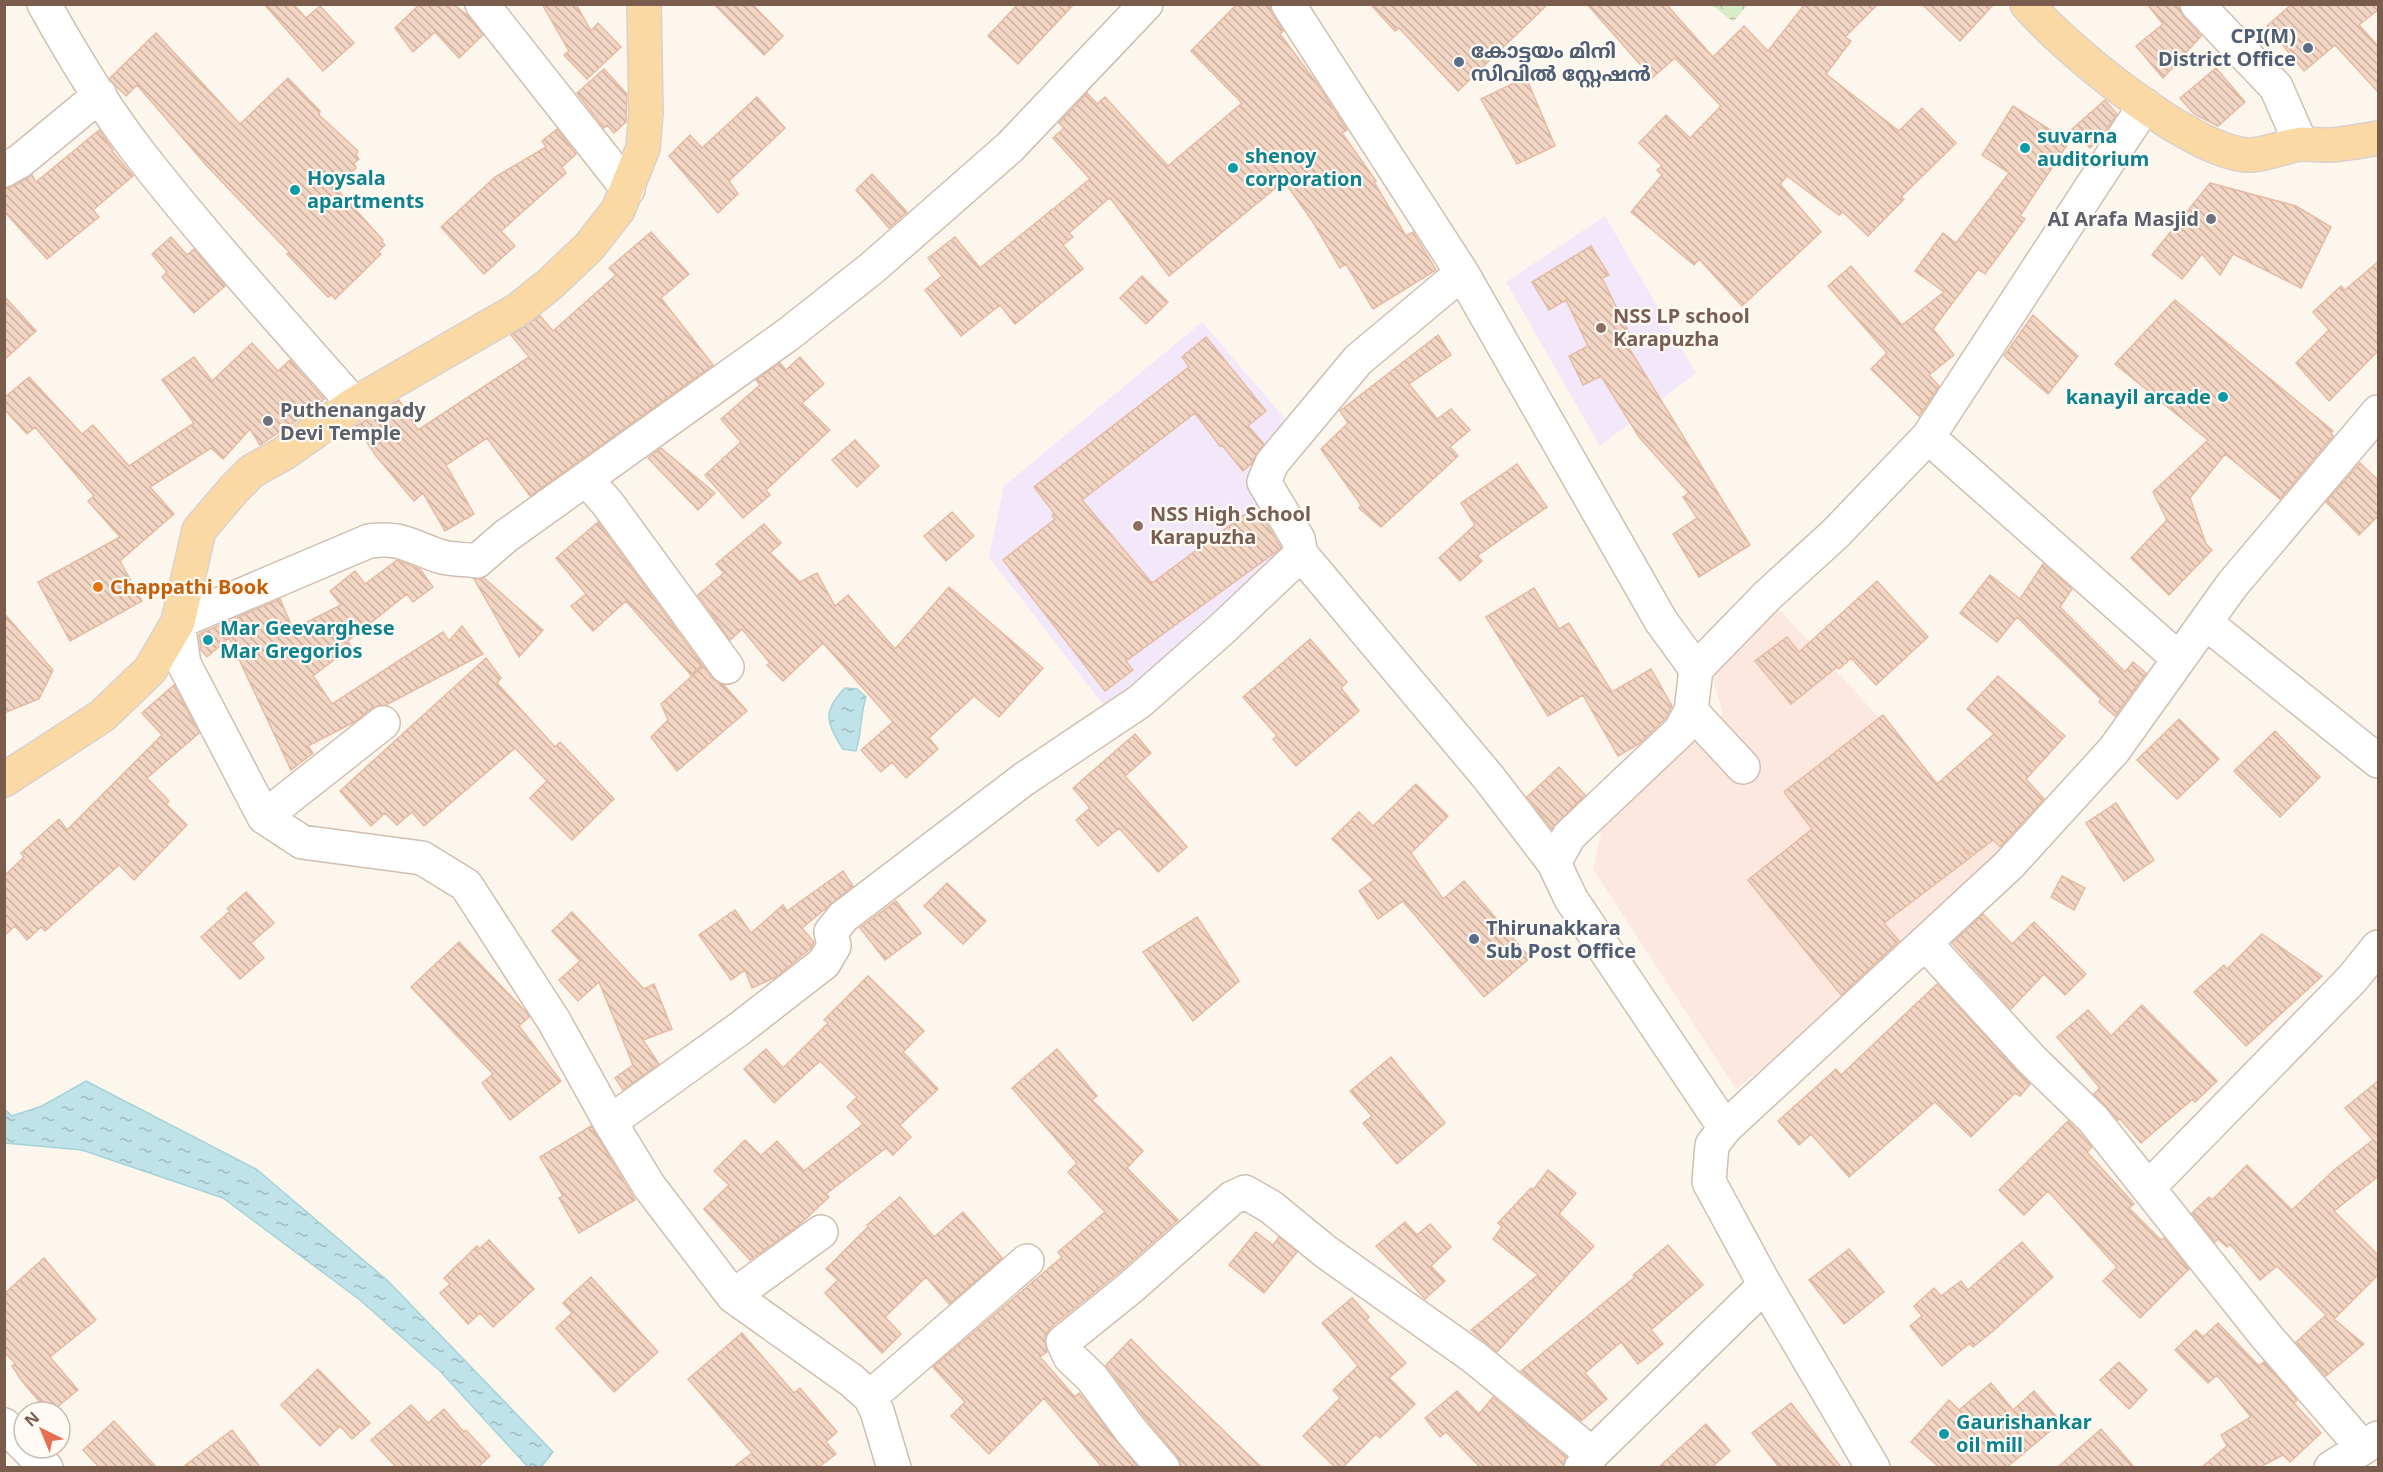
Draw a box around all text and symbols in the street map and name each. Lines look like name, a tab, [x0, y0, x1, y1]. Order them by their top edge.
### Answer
place label: CPI(M) District Office	[2158, 22, 2296, 72]
place label: കോട്ടയം മിനി സിവിൽ സ്റ്റേഷൻ	[1471, 37, 1651, 88]
marker: CPI(M) District Office	[2301, 41, 2315, 55]
marker: കോട്ടയം മിനി സിവിൽ സ്റ്റേഷൻ	[1452, 55, 1466, 69]
place label: suvarna auditorium	[2037, 122, 2149, 172]
marker: suvarna auditorium	[2018, 141, 2032, 155]
place label: shenoy corporation	[1245, 142, 1363, 192]
marker: shenoy corporation	[1226, 161, 1240, 175]
place label: Hoysala apartments	[307, 164, 424, 214]
marker: Hoysala apartments	[288, 183, 302, 197]
place label: AI Arafa Masjid	[2047, 205, 2199, 232]
marker: AI Arafa Masjid	[2204, 212, 2218, 226]
place label: NSS LP school Karapuzha	[1613, 302, 1750, 352]
marker: NSS LP school Karapuzha	[1594, 321, 1608, 335]
place label: kanayil arcade	[2066, 383, 2211, 410]
marker: kanayil arcade	[2216, 390, 2230, 404]
place label: Puthenangady Devi Temple	[280, 396, 426, 446]
marker: Puthenangady Devi Temple	[261, 414, 275, 428]
place label: NSS High School Karapuzha	[1150, 500, 1311, 550]
marker: NSS High School Karapuzha	[1131, 519, 1145, 533]
place label: Chappathi Book	[110, 573, 269, 600]
marker: Chappathi Book	[91, 580, 105, 594]
place label: Mar Geevarghese Mar Gregorios	[220, 614, 395, 664]
marker: Mar Geevarghese Mar Gregorios	[201, 633, 215, 647]
place label: Thirunakkara Sub Post Office	[1486, 914, 1636, 964]
marker: Thirunakkara Sub Post Office	[1467, 932, 1481, 946]
north arrow	[12, 1400, 72, 1460]
text: N	[20, 1407, 44, 1432]
place label: Gaurishankar oil mill	[1956, 1408, 2092, 1458]
marker: Gaurishankar oil mill	[1937, 1427, 1951, 1441]

